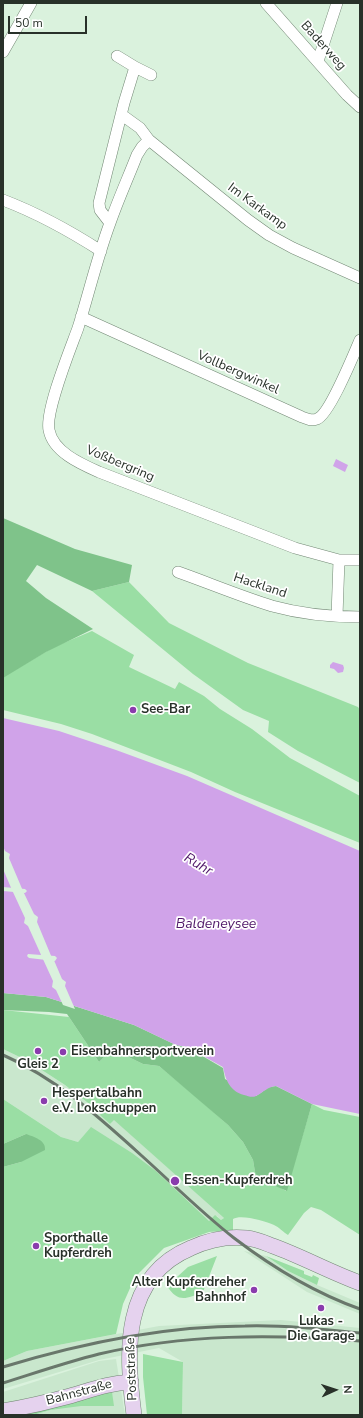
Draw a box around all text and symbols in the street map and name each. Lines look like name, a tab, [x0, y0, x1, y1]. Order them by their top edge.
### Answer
scale bar	[10, 8, 89, 34]
text: 50 m	[15, 15, 43, 31]
street label: Baderweg	[297, 18, 349, 74]
street label: Im Karkamp	[224, 180, 290, 234]
street label: Vollbergwinkel	[195, 348, 281, 398]
street label: Voßbergring	[83, 443, 157, 485]
street label: Hackland	[231, 570, 289, 602]
place label: See-Bar	[141, 702, 190, 718]
marker: See-Bar	[128, 705, 138, 715]
water label: Ruhr	[181, 850, 215, 880]
water label: Baldeneysee	[176, 917, 256, 933]
place label: Eisenbahnersportverein	[71, 1044, 214, 1060]
marker: Gleis 2	[33, 1046, 43, 1056]
marker: Eisenbahnersportverein	[58, 1047, 68, 1057]
place label: Gleis 2	[17, 1057, 59, 1073]
place label: Hespertalbahn e.V. Lokschuppen	[52, 1086, 156, 1117]
marker: Hespertalbahn e.V. Lokschuppen	[39, 1096, 49, 1106]
place label: Essen-Kupferdreh	[184, 1173, 292, 1189]
marker: Essen-Kupferdreh	[169, 1175, 181, 1187]
place label: Sporthalle Kupferdreh	[44, 1231, 112, 1262]
marker: Sporthalle Kupferdreh	[31, 1241, 41, 1251]
place label: Alter Kupferdreher Bahnhof	[132, 1275, 246, 1306]
marker: Alter Kupferdreher Bahnhof	[249, 1285, 259, 1295]
marker: Lukas - Die Garage	[316, 1303, 326, 1313]
place label: Lukas - Die Garage	[287, 1314, 355, 1345]
street label: Poststraße	[123, 1337, 141, 1401]
north arrow	[315, 1370, 355, 1410]
street label: Bahnstraße	[44, 1377, 114, 1409]
text: N	[340, 1385, 355, 1394]

